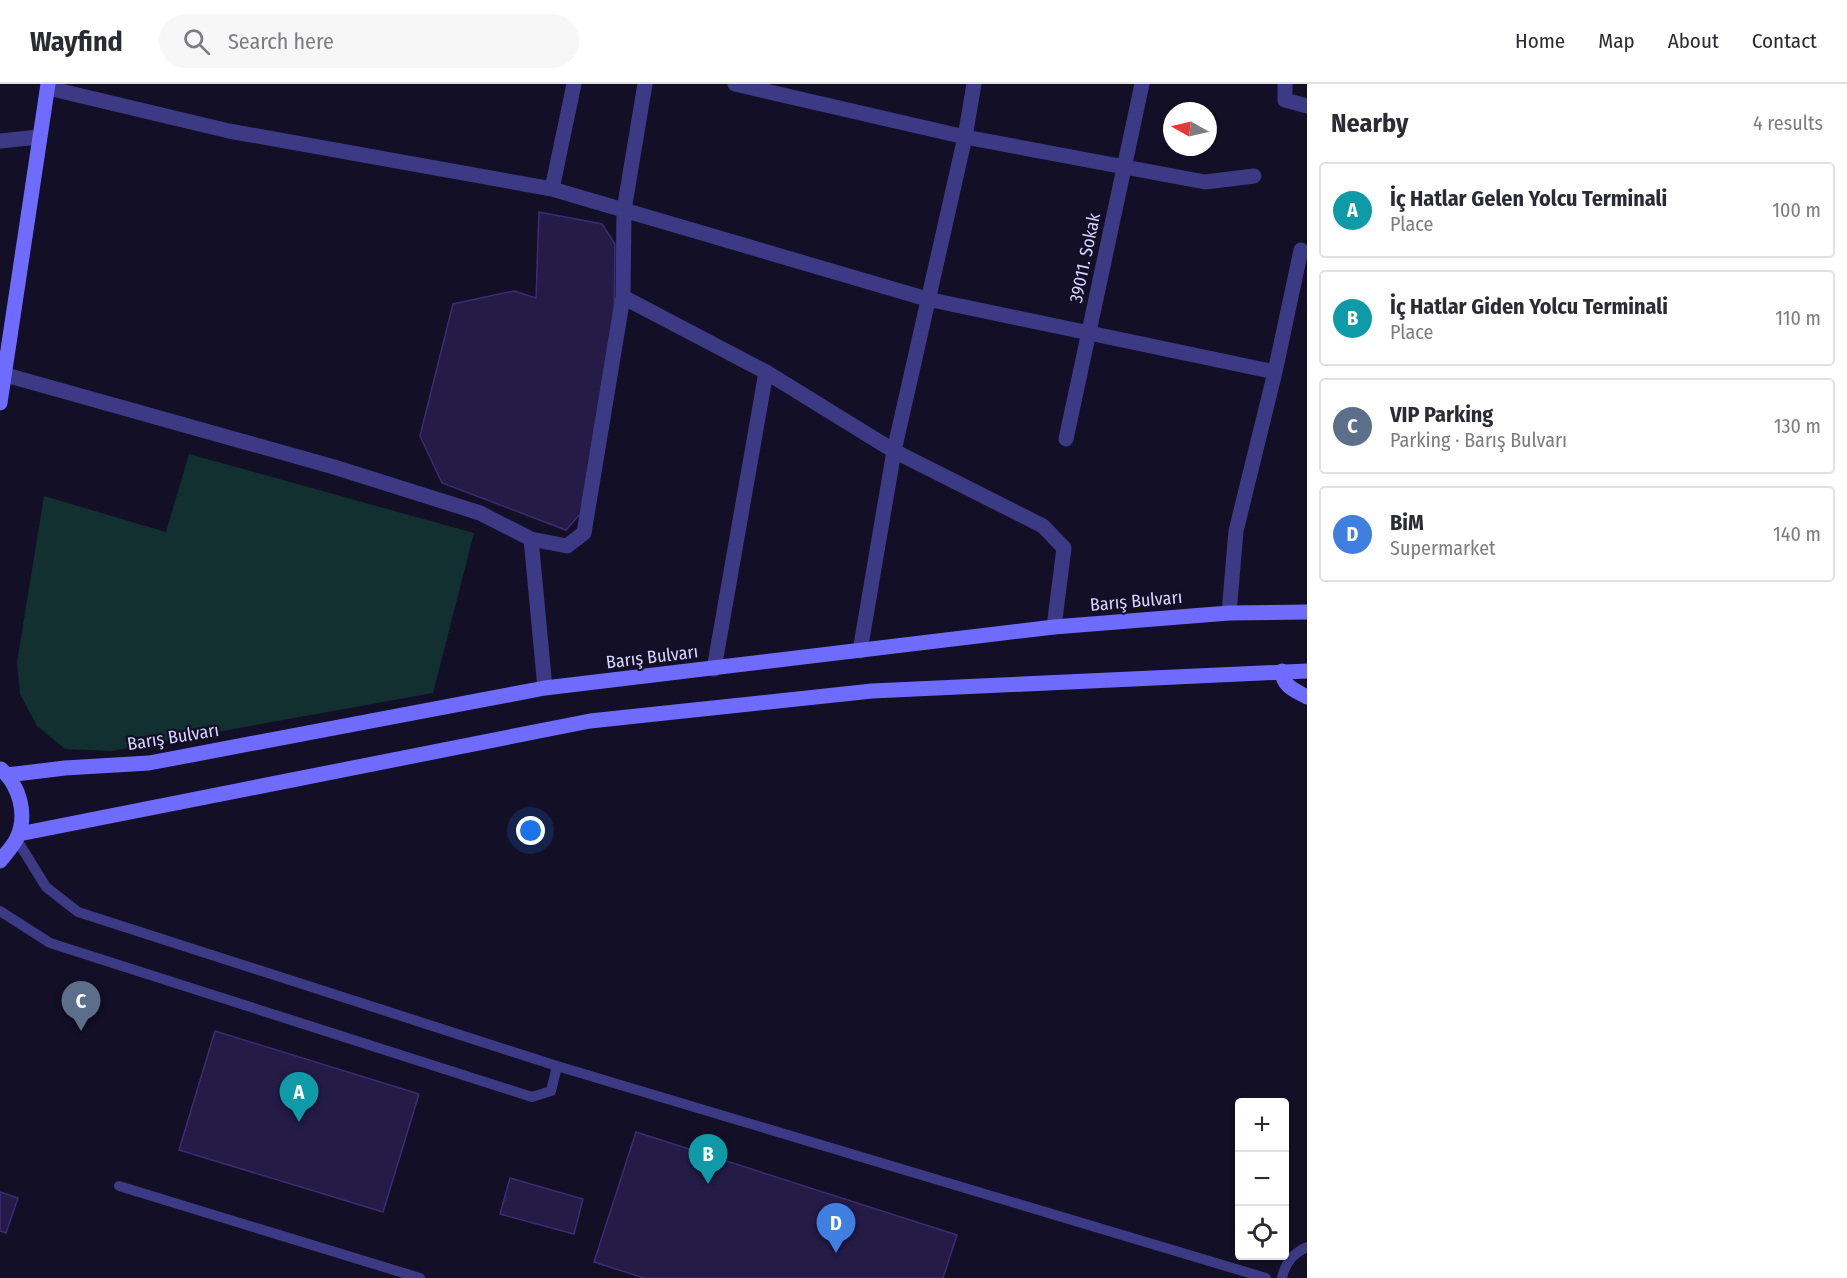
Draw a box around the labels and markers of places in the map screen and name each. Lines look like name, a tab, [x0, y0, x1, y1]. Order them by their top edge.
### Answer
pin: C	[62, 982, 100, 1031]
pin: A	[280, 1072, 318, 1122]
pin: B	[688, 1134, 728, 1184]
pin: D	[816, 1204, 856, 1253]

